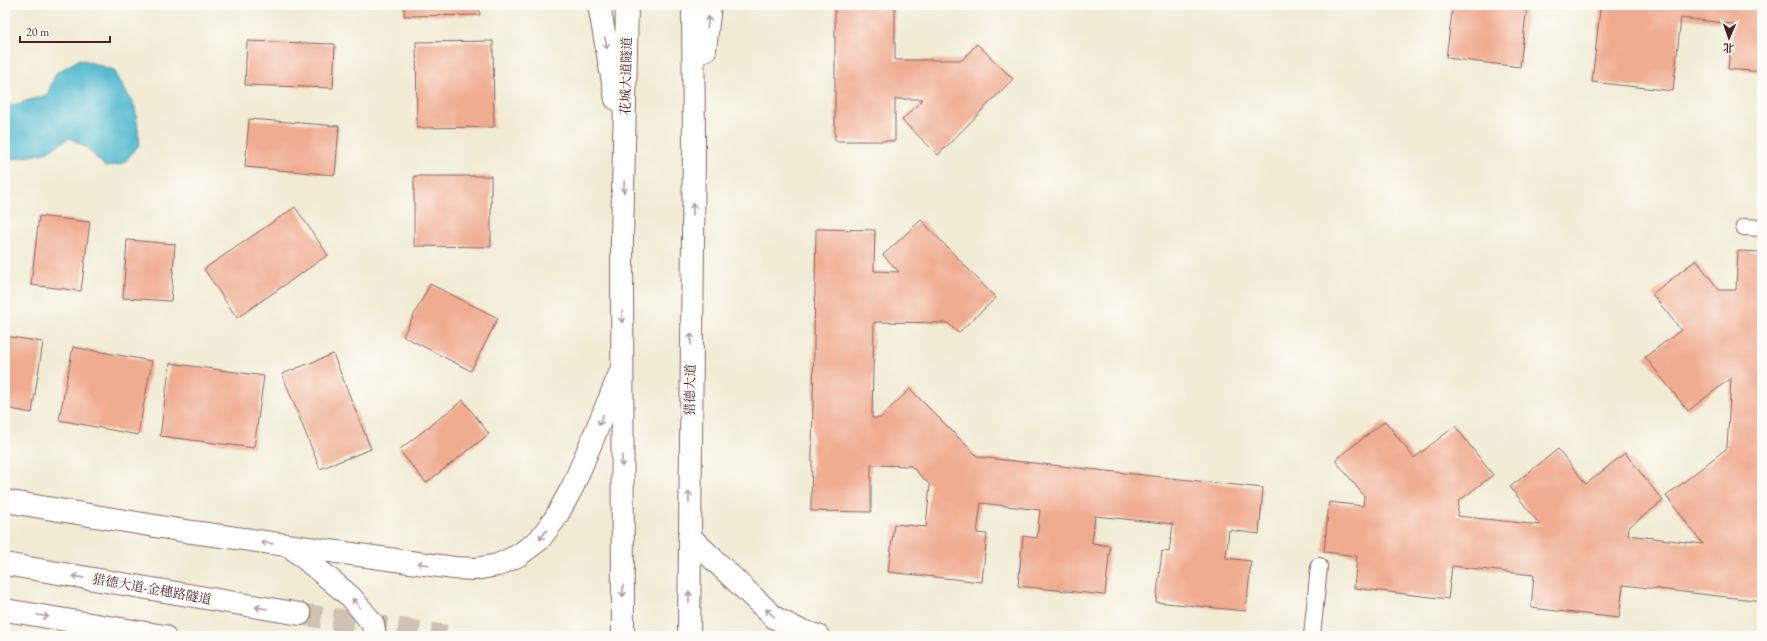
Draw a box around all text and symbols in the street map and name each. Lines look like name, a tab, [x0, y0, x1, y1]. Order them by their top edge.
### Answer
one-way arrow	[704, 16, 712, 29]
scale bar	[20, 18, 110, 44]
north arrow	[1709, 18, 1749, 58]
text: 20 m	[26, 24, 50, 40]
one-way arrow	[602, 37, 610, 50]
street label: 花城大道隧道	[617, 37, 635, 115]
text: 北	[1723, 41, 1734, 55]
one-way arrow	[620, 180, 627, 193]
one-way arrow	[689, 203, 696, 216]
one-way arrow	[618, 310, 626, 323]
one-way arrow	[687, 333, 695, 346]
street label: 猎德大道	[681, 364, 699, 416]
one-way arrow	[597, 413, 604, 425]
one-way arrow	[618, 454, 626, 467]
one-way arrow	[685, 491, 693, 504]
one-way arrow	[538, 530, 547, 541]
one-way arrow	[261, 539, 274, 547]
one-way arrow	[417, 560, 430, 568]
street label: 猎德大道-金穗路隧道	[91, 570, 213, 608]
one-way arrow	[72, 572, 85, 580]
one-way arrow	[619, 584, 627, 597]
one-way arrow	[685, 591, 693, 604]
one-way arrow	[352, 598, 360, 609]
one-way arrow	[255, 603, 268, 611]
one-way arrow	[765, 609, 776, 618]
one-way arrow	[37, 612, 50, 620]

